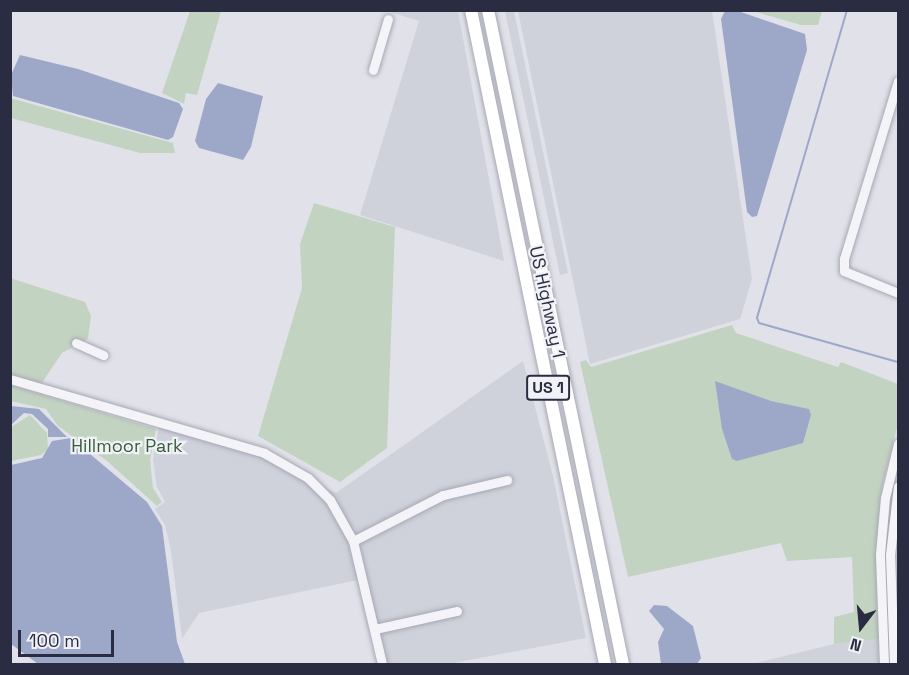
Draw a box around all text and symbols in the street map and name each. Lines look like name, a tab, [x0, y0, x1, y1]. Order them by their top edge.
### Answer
street label: US Highway 1	[525, 244, 569, 360]
road number: US 1	[526, 375, 570, 401]
park label: Hillmoor Park	[71, 435, 183, 457]
north arrow	[831, 597, 891, 657]
scale bar	[21, 618, 117, 656]
text: 100 m	[29, 629, 80, 652]
text: N	[848, 633, 864, 656]

